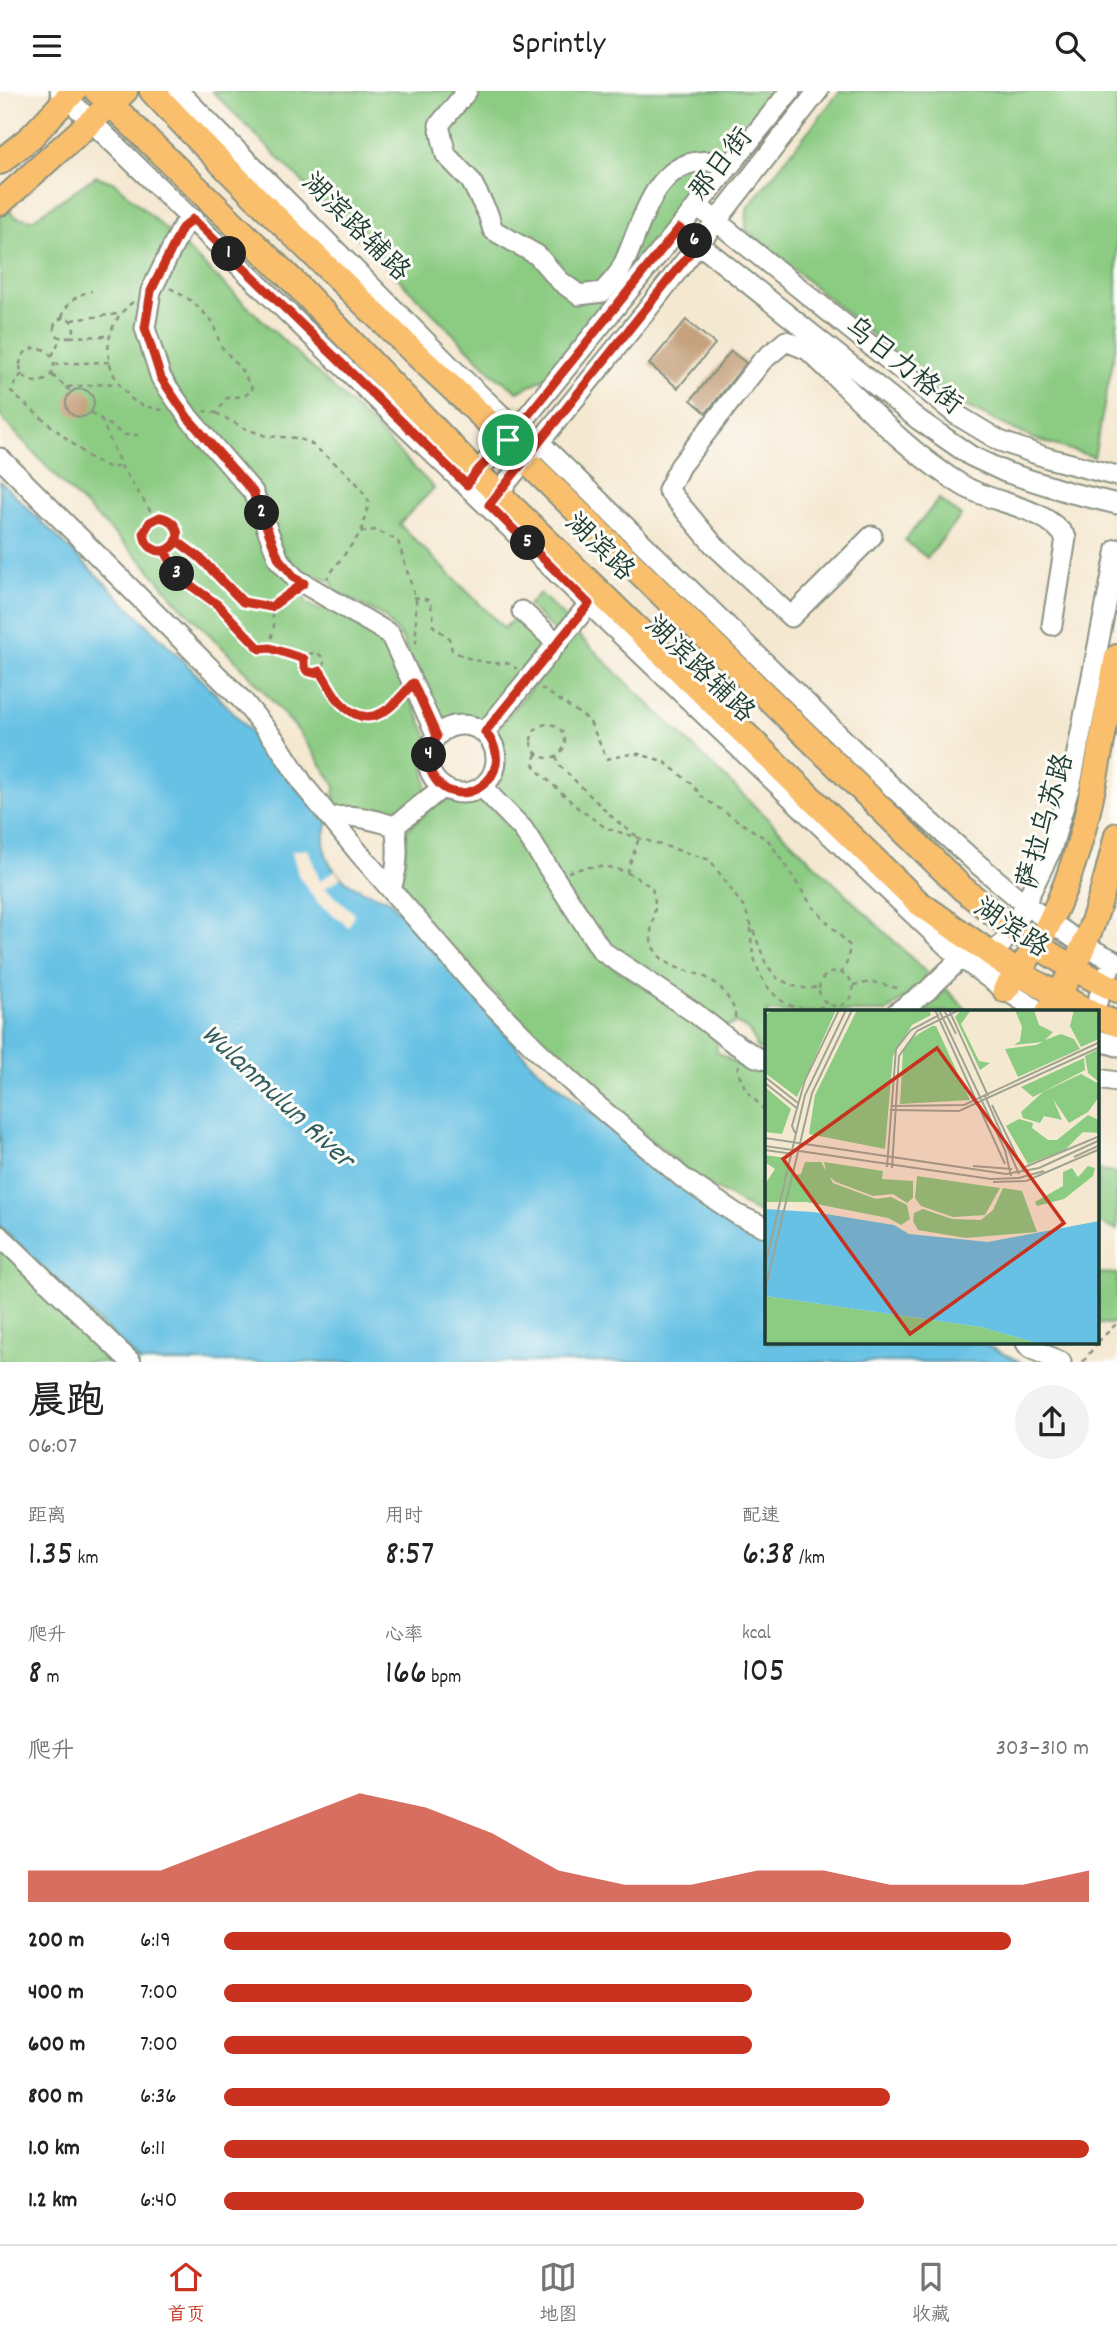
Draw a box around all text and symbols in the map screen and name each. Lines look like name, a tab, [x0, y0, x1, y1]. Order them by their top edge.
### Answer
text: Sprintly	[512, 23, 605, 69]
icon: menu	[28, 27, 66, 65]
icon: search	[1051, 27, 1089, 65]
street label: 那日街	[681, 121, 765, 211]
street label: 湖滨路辅路	[290, 165, 418, 293]
pin: 6	[678, 223, 712, 259]
text: 6	[690, 227, 699, 254]
pin: 1	[212, 237, 246, 271]
text: 1	[226, 240, 231, 267]
street label: 乌日力格街	[835, 309, 969, 427]
pin	[478, 410, 538, 470]
icon: arrive	[489, 421, 527, 459]
pin: 2	[244, 495, 280, 531]
text: 2	[257, 499, 266, 526]
street label: 湖滨路	[554, 505, 642, 593]
pin: 5	[510, 525, 546, 561]
text: 5	[523, 529, 532, 556]
pin: 3	[160, 557, 194, 591]
text: 3	[172, 560, 181, 587]
street label: 湖滨路辅路	[634, 608, 762, 734]
pin: 4	[412, 737, 446, 773]
text: 4	[425, 741, 432, 768]
street label: 萨拉乌苏路	[1009, 749, 1087, 895]
street label: 湖滨路	[964, 890, 1056, 970]
inset map	[765, 1010, 1100, 1345]
water label: Wulanmulun River	[189, 1015, 365, 1183]
text: 晨跑	[28, 1377, 104, 1432]
button: share	[1015, 1385, 1089, 1459]
text: 06:07	[28, 1431, 77, 1464]
text: 距离	[28, 1504, 66, 1531]
text: 用时	[385, 1504, 423, 1531]
text: 配速	[742, 1504, 780, 1531]
text: 1.35	[28, 1531, 73, 1581]
text: 8:57	[385, 1531, 434, 1581]
text: 6:38	[742, 1531, 795, 1581]
text: km	[73, 1546, 98, 1573]
text: /km	[795, 1546, 825, 1573]
text: kcal	[742, 1621, 771, 1648]
text: 爬升	[28, 1623, 66, 1650]
text: 心率	[385, 1623, 423, 1650]
text: 105	[742, 1648, 785, 1698]
text: 8	[28, 1650, 42, 1700]
text: 166	[385, 1650, 427, 1700]
text: m	[42, 1665, 59, 1692]
text: bpm	[427, 1665, 461, 1692]
text: 303–310 m	[996, 1733, 1089, 1766]
text: 爬升	[28, 1736, 74, 1769]
text: 200 m	[28, 1925, 84, 1958]
text: 6:19	[140, 1925, 171, 1958]
text: 400 m	[28, 1977, 84, 2010]
text: 7:00	[140, 1977, 178, 2010]
text: 600 m	[28, 2029, 85, 2062]
text: 7:00	[140, 2029, 178, 2062]
text: 800 m	[28, 2081, 83, 2114]
text: 6:36	[140, 2081, 177, 2114]
text: 1.0 km	[28, 2133, 80, 2166]
text: 6:11	[140, 2133, 165, 2166]
text: 1.2 km	[28, 2185, 77, 2218]
text: 6:40	[140, 2185, 177, 2218]
tab: 首页	[167, 2258, 205, 2330]
tab: 地图	[539, 2258, 578, 2330]
tab: 收藏	[912, 2258, 950, 2330]

